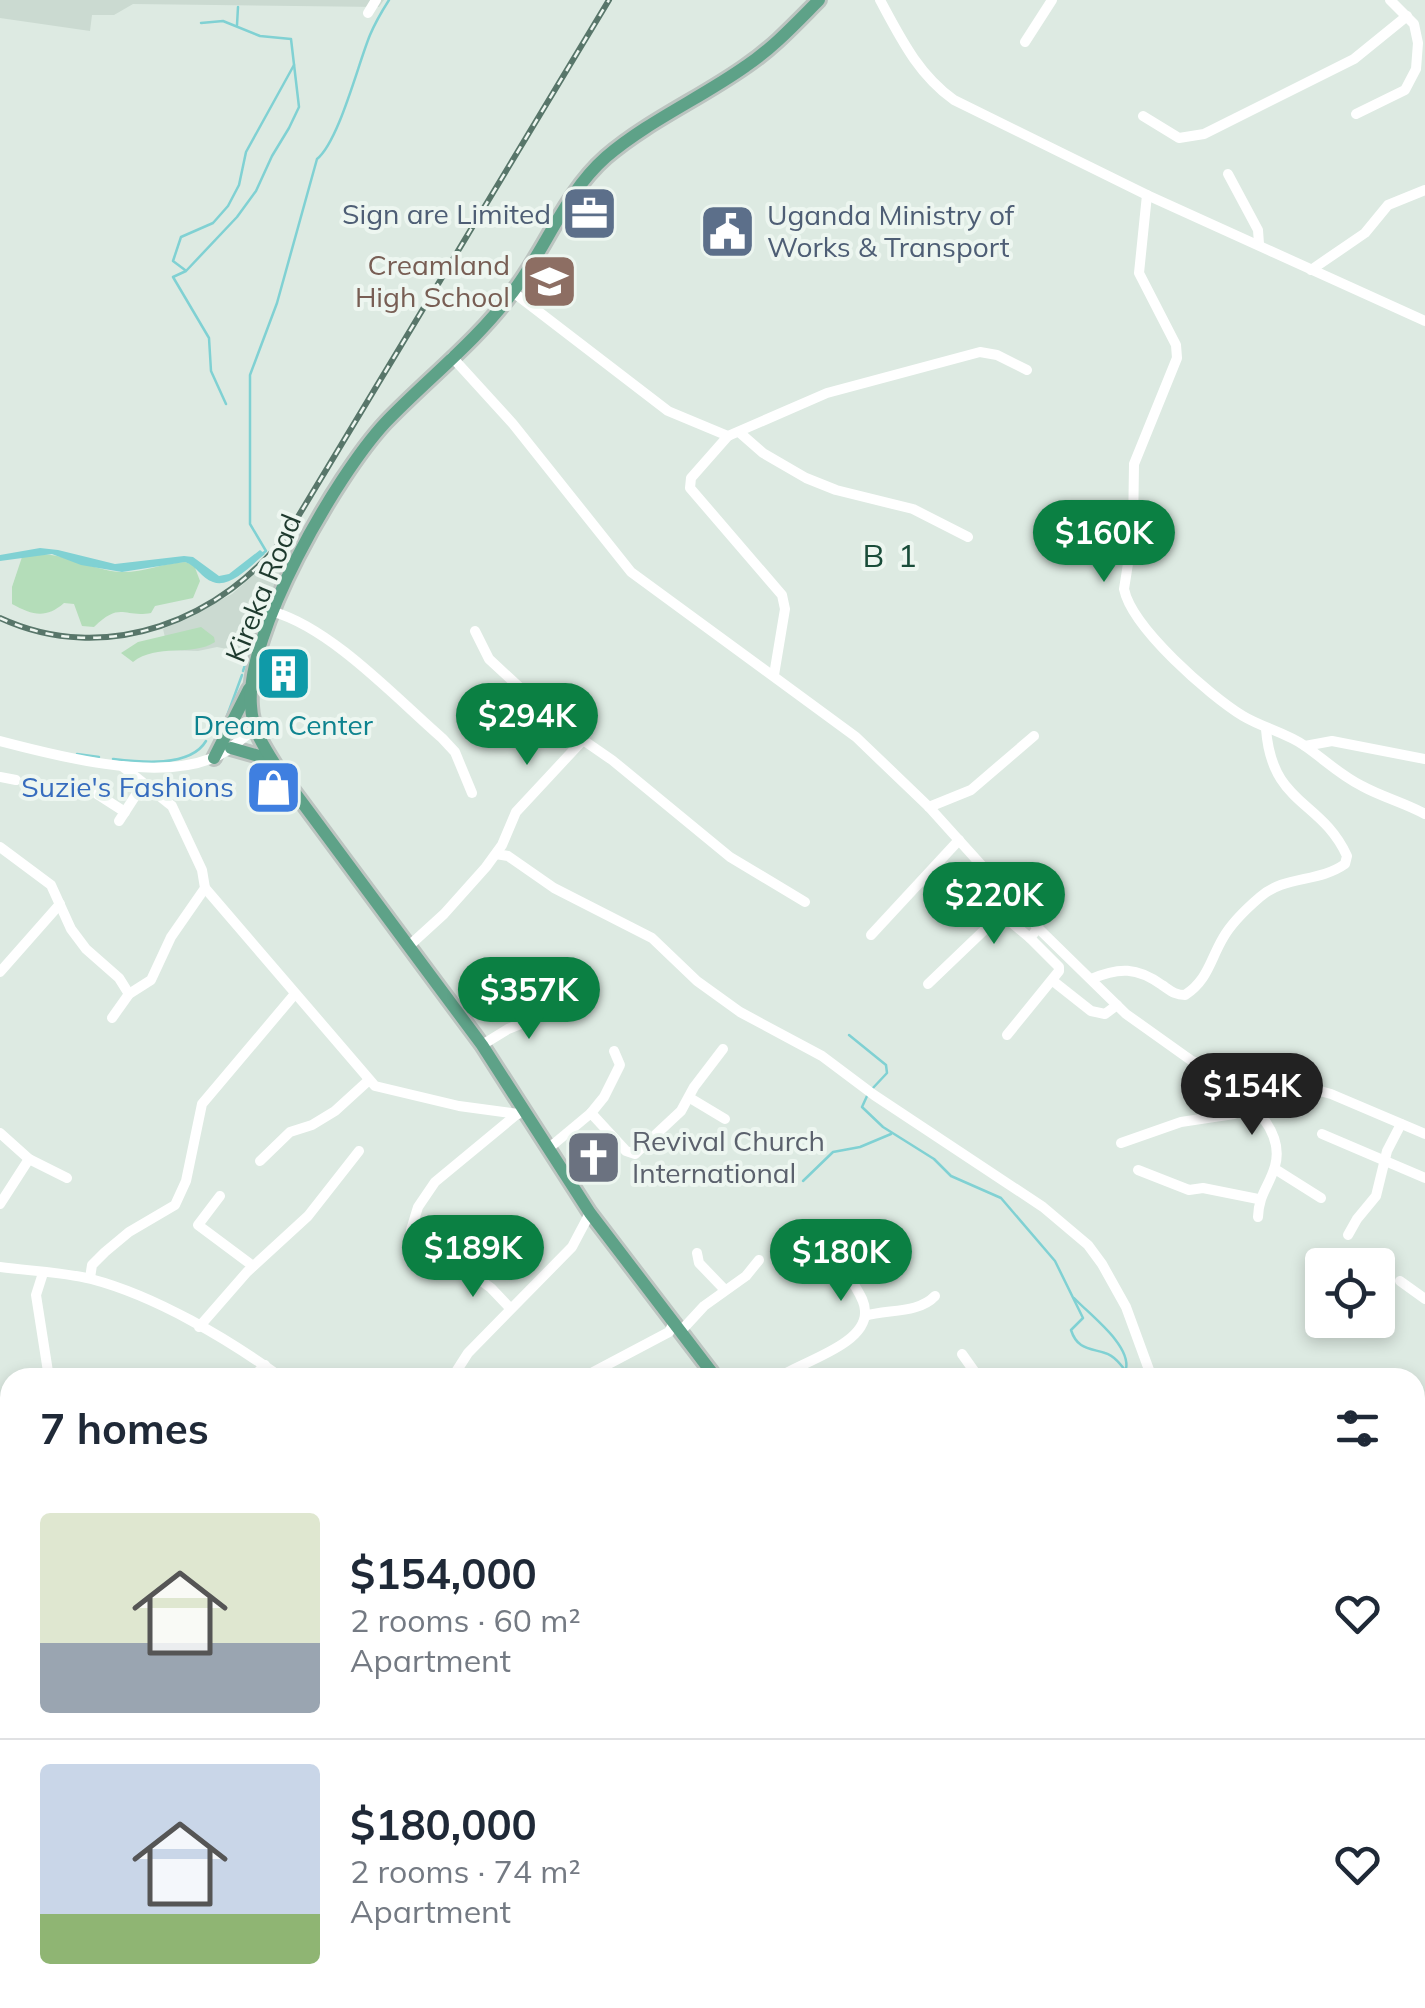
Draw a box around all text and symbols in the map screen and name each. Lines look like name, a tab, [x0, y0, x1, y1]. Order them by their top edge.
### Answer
office icon: Sign are Limited	[560, 184, 620, 244]
place label: Sign are Limited	[342, 196, 551, 231]
place label: Uganda Ministry of Works & Transport	[767, 197, 1015, 264]
public building icon: Uganda Ministry of Works & Transport	[698, 201, 758, 261]
place label: Creamland High School	[355, 247, 510, 314]
school or university icon: Creamland High School	[519, 251, 579, 311]
pin: $160K	[1034, 500, 1174, 585]
street label: Kireka Road	[217, 509, 308, 667]
text: $160K	[1055, 512, 1153, 552]
district label: B 1	[863, 535, 919, 575]
building icon: Dream Center	[253, 644, 313, 704]
pin: $294K	[457, 683, 597, 768]
text: $294K	[478, 695, 576, 735]
place label: Dream Center	[193, 707, 374, 742]
shop icon: Suzie's Fashions	[243, 757, 303, 817]
place label: Suzie's Fashions	[21, 769, 234, 804]
pin: $220K	[924, 862, 1064, 947]
text: $220K	[945, 874, 1043, 914]
pin: $357K	[459, 957, 599, 1042]
text: $357K	[480, 969, 578, 1009]
pin: $154K	[1182, 1053, 1322, 1138]
text: $154K	[1203, 1065, 1301, 1105]
place label: Revival Church International	[632, 1123, 825, 1190]
church icon: Revival Church International	[563, 1127, 623, 1187]
pin: $189K	[403, 1215, 543, 1300]
pin: $180K	[771, 1219, 911, 1304]
text: $189K	[424, 1227, 522, 1267]
text: $180K	[792, 1231, 890, 1271]
map controls	[1305, 1248, 1395, 1338]
button: locate	[1305, 1248, 1395, 1338]
icon: filters	[1330, 1401, 1385, 1456]
text: 7 homes	[40, 1402, 209, 1455]
text: $154,000	[350, 1547, 537, 1600]
icon: home	[120, 1553, 240, 1673]
icon: heart	[1330, 1586, 1385, 1641]
text: 2 rooms · 60 m²	[350, 1600, 581, 1640]
text: Apartment	[350, 1640, 511, 1680]
text: $180,000	[350, 1798, 537, 1851]
icon: home	[120, 1804, 240, 1924]
icon: heart	[1330, 1837, 1385, 1892]
text: 2 rooms · 74 m²	[350, 1851, 581, 1891]
text: Apartment	[350, 1891, 511, 1931]

